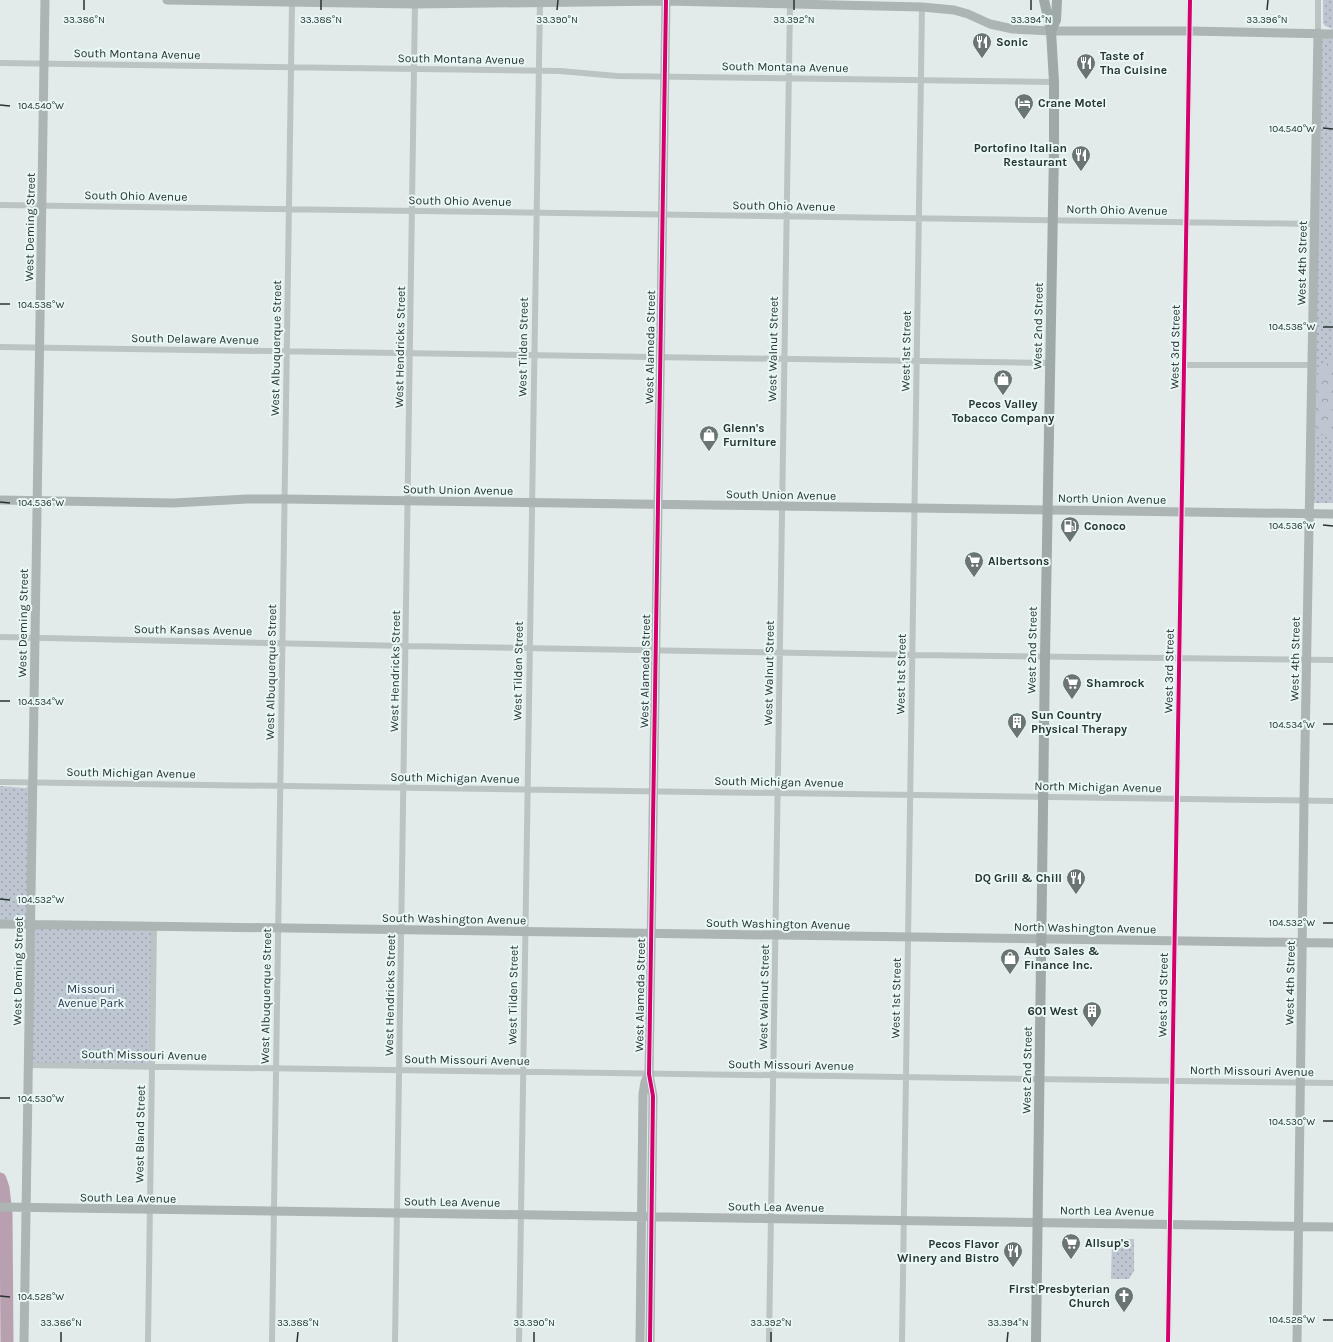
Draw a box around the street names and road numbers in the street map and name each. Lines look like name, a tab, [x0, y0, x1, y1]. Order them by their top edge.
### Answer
street label: South Montana Avenue	[73, 46, 201, 62]
street label: South Montana Avenue	[397, 51, 525, 67]
street label: South Montana Avenue	[721, 59, 849, 75]
street label: West Deming Street	[22, 172, 38, 282]
street label: South Ohio Avenue	[84, 188, 188, 204]
street label: South Ohio Avenue	[408, 193, 512, 209]
street label: South Ohio Avenue	[732, 198, 836, 214]
street label: North Ohio Avenue	[1066, 202, 1168, 218]
street label: West 4th Street	[1294, 220, 1310, 305]
street label: West Albuquerque Street	[268, 279, 284, 416]
street label: West 2nd Street	[1030, 282, 1046, 370]
street label: West Hendricks Street	[392, 286, 408, 408]
street label: West Alameda Street	[642, 289, 658, 404]
street label: West Walnut Street	[765, 296, 781, 402]
street label: West Tilden Street	[515, 297, 531, 397]
street label: West 3rd Street	[1167, 304, 1183, 389]
street label: West 1st Street	[898, 310, 914, 391]
street label: South Delaware Avenue	[131, 331, 259, 347]
street label: South Union Avenue	[403, 482, 513, 498]
street label: South Union Avenue	[726, 487, 836, 503]
street label: North Union Avenue	[1058, 491, 1166, 507]
street label: West Deming Street	[15, 568, 31, 678]
street label: West Albuquerque Street	[263, 603, 279, 740]
street label: West 2nd Street	[1024, 606, 1040, 694]
street label: West Hendricks Street	[387, 610, 403, 732]
street label: West Alameda Street	[637, 613, 653, 728]
street label: West 4th Street	[1287, 616, 1303, 701]
street label: West Walnut Street	[761, 620, 777, 726]
street label: West Tilden Street	[510, 621, 526, 721]
street label: South Kansas Avenue	[134, 622, 252, 638]
street label: West 3rd Street	[1161, 628, 1177, 713]
street label: West 1st Street	[893, 633, 909, 714]
street label: South Michigan Avenue	[66, 765, 196, 781]
street label: South Michigan Avenue	[390, 770, 520, 786]
street label: South Michigan Avenue	[714, 774, 844, 790]
street label: North Michigan Avenue	[1034, 779, 1162, 795]
street label: South Washington Avenue	[382, 911, 526, 927]
street label: West Deming Street	[10, 916, 26, 1026]
street label: South Washington Avenue	[706, 916, 850, 932]
street label: North Washington Avenue	[1014, 920, 1156, 936]
street label: West Albuquerque Street	[258, 927, 274, 1064]
street label: West Hendricks Street	[382, 934, 398, 1056]
street label: West Alameda Street	[632, 937, 648, 1052]
street label: West 4th Street	[1282, 940, 1298, 1025]
street label: West Walnut Street	[756, 944, 772, 1050]
street label: West Tilden Street	[505, 945, 521, 1045]
street label: West 3rd Street	[1155, 952, 1171, 1037]
street label: West 1st Street	[888, 957, 904, 1038]
street label: West 2nd Street	[1019, 1026, 1035, 1114]
street label: South Missouri Avenue	[81, 1047, 207, 1063]
street label: South Missouri Avenue	[404, 1052, 530, 1068]
street label: South Missouri Avenue	[728, 1057, 854, 1073]
street label: North Missouri Avenue	[1190, 1063, 1314, 1079]
street label: West Bland Street	[132, 1085, 148, 1183]
street label: South Lea Avenue	[80, 1190, 176, 1206]
street label: South Lea Avenue	[404, 1194, 500, 1210]
street label: South Lea Avenue	[728, 1199, 824, 1215]
street label: North Lea Avenue	[1060, 1203, 1154, 1219]

